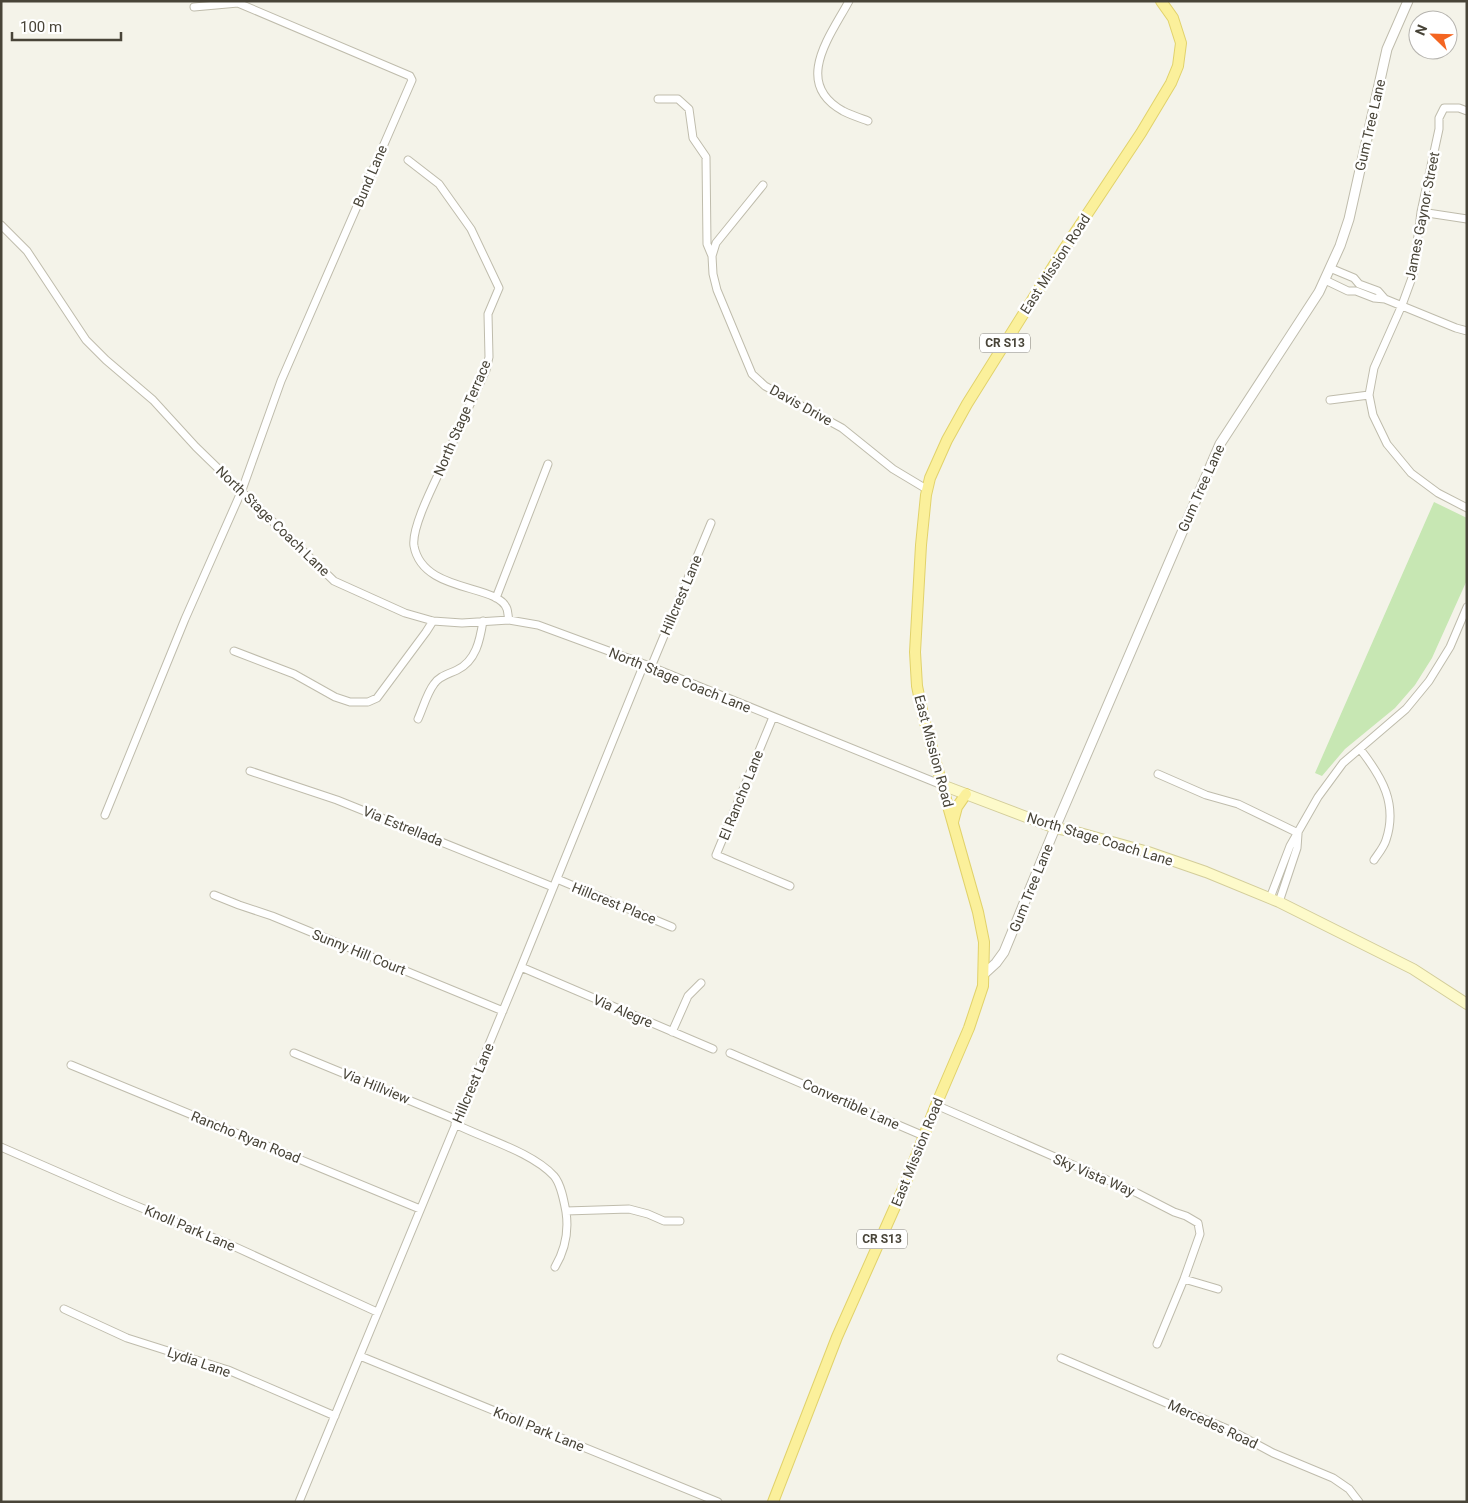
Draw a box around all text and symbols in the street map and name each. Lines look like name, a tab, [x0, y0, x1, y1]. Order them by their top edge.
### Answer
scale bar	[12, 10, 121, 42]
north arrow	[1408, 10, 1458, 60]
text: 100 m	[20, 18, 62, 36]
text: N	[1412, 22, 1430, 38]
street label: Gum Tree Lane	[1352, 77, 1388, 173]
street label: Bund Lane	[350, 143, 390, 209]
street label: James Gaynor Street	[1402, 150, 1442, 281]
street label: East Mission Road	[1017, 211, 1093, 317]
road number: CR S13	[980, 333, 1030, 352]
street label: North Stage Terrace	[430, 358, 494, 478]
street label: Davis Drive	[767, 381, 835, 429]
street label: Gum Tree Lane	[1175, 442, 1227, 534]
street label: North Stage Coach Lane	[213, 463, 333, 579]
street label: Hillcrest Lane	[657, 553, 705, 637]
street label: North Stage Coach Lane	[607, 644, 753, 716]
street label: East Mission Road	[911, 693, 957, 809]
street label: El Rancho Lane	[716, 748, 766, 842]
street label: Via Estrellada	[361, 803, 445, 849]
street label: North Stage Coach Lane	[1025, 809, 1175, 869]
street label: Gum Tree Lane	[1006, 842, 1056, 934]
street label: Hillcrest Place	[570, 879, 658, 927]
street label: Sunny Hill Court	[310, 926, 409, 978]
street label: Via Alegre	[591, 991, 655, 1031]
street label: Hillcrest Lane	[449, 1041, 497, 1125]
street label: Via Hillview	[340, 1065, 413, 1107]
street label: Convertible Lane	[800, 1075, 902, 1133]
street label: East Mission Road	[888, 1095, 946, 1209]
street label: Rancho Ryan Road	[189, 1108, 303, 1166]
street label: Sky Vista Way	[1051, 1151, 1138, 1200]
street label: Knoll Park Lane	[142, 1202, 238, 1254]
road number: CR S13	[857, 1230, 907, 1248]
street label: Lydia Lane	[165, 1344, 233, 1380]
street label: Mercedes Road	[1166, 1396, 1260, 1452]
street label: Knoll Park Lane	[491, 1403, 587, 1455]

